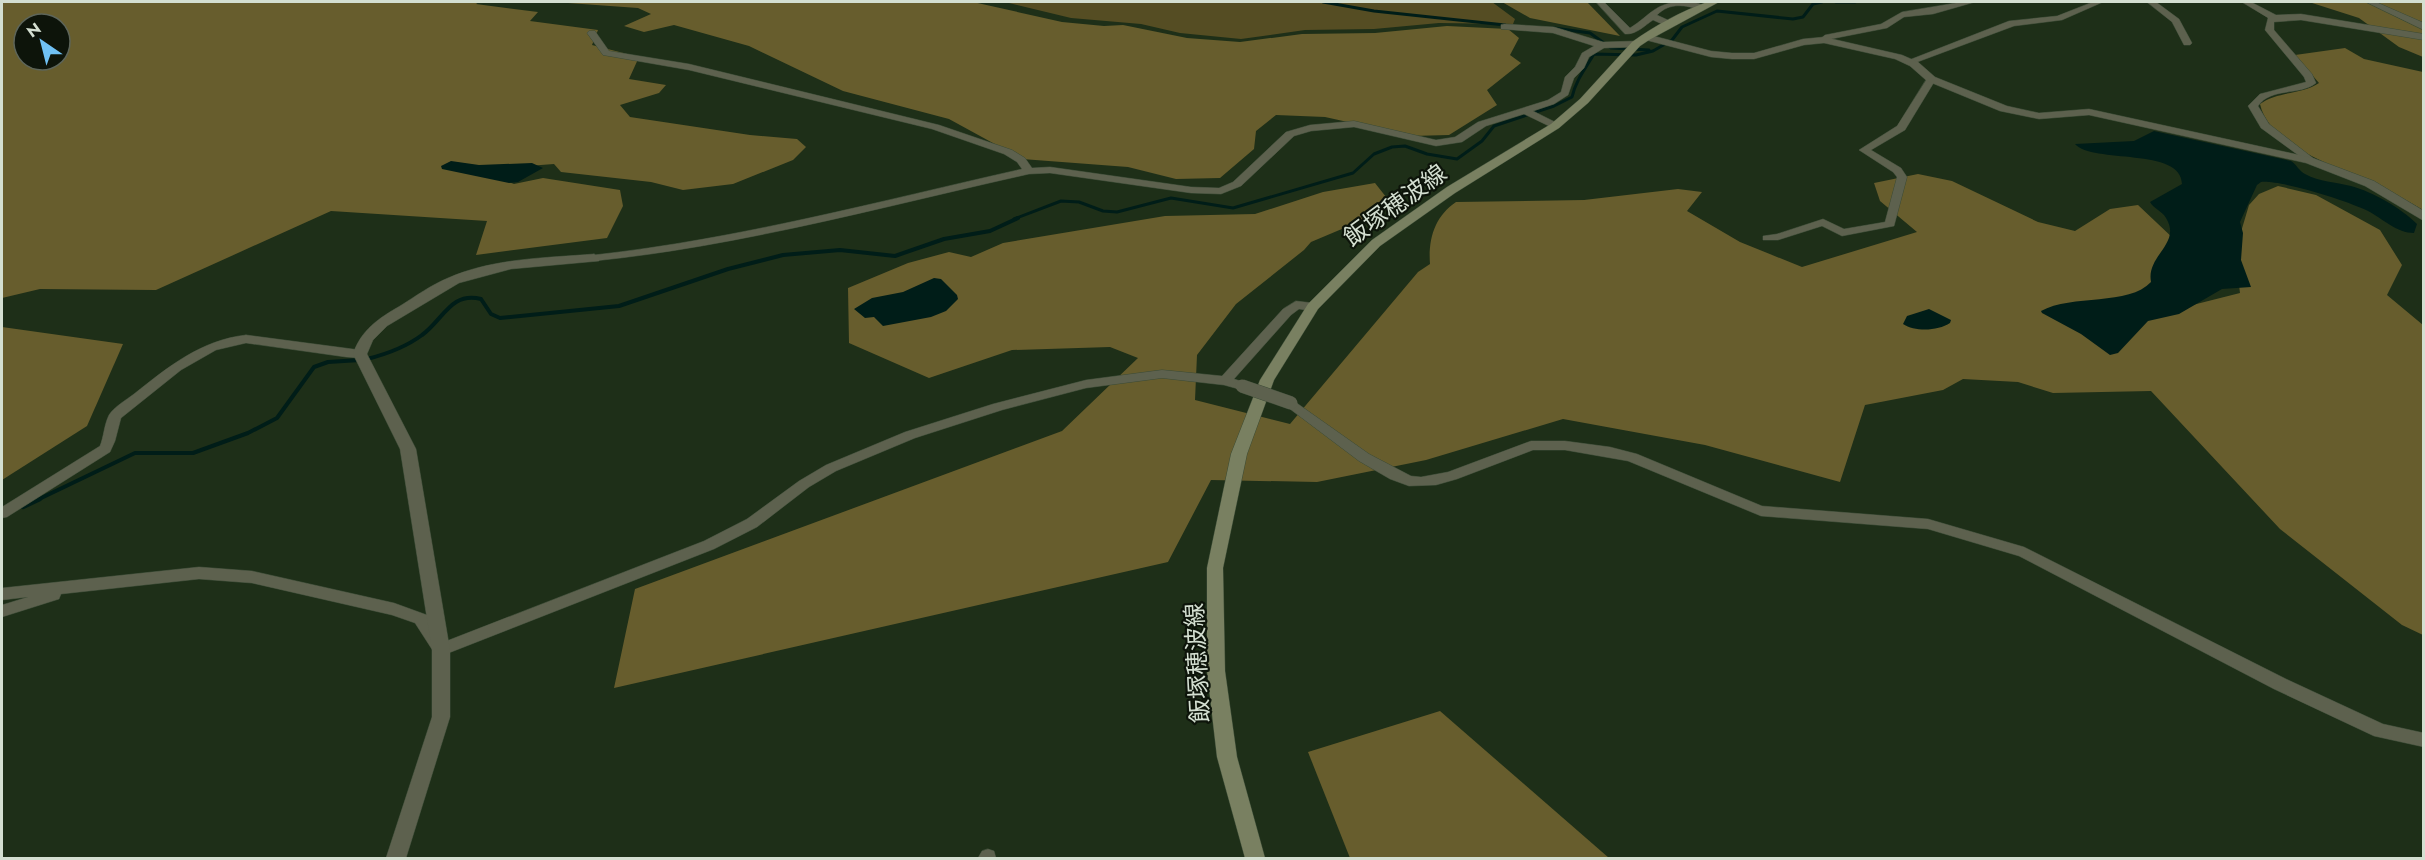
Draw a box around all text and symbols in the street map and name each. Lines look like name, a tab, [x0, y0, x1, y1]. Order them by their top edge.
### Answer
north arrow	[12, 12, 72, 72]
text: N	[22, 17, 45, 43]
street label: 飯塚穂波線	[1336, 156, 1454, 254]
street label: 飯塚穂波線	[1176, 602, 1218, 724]

